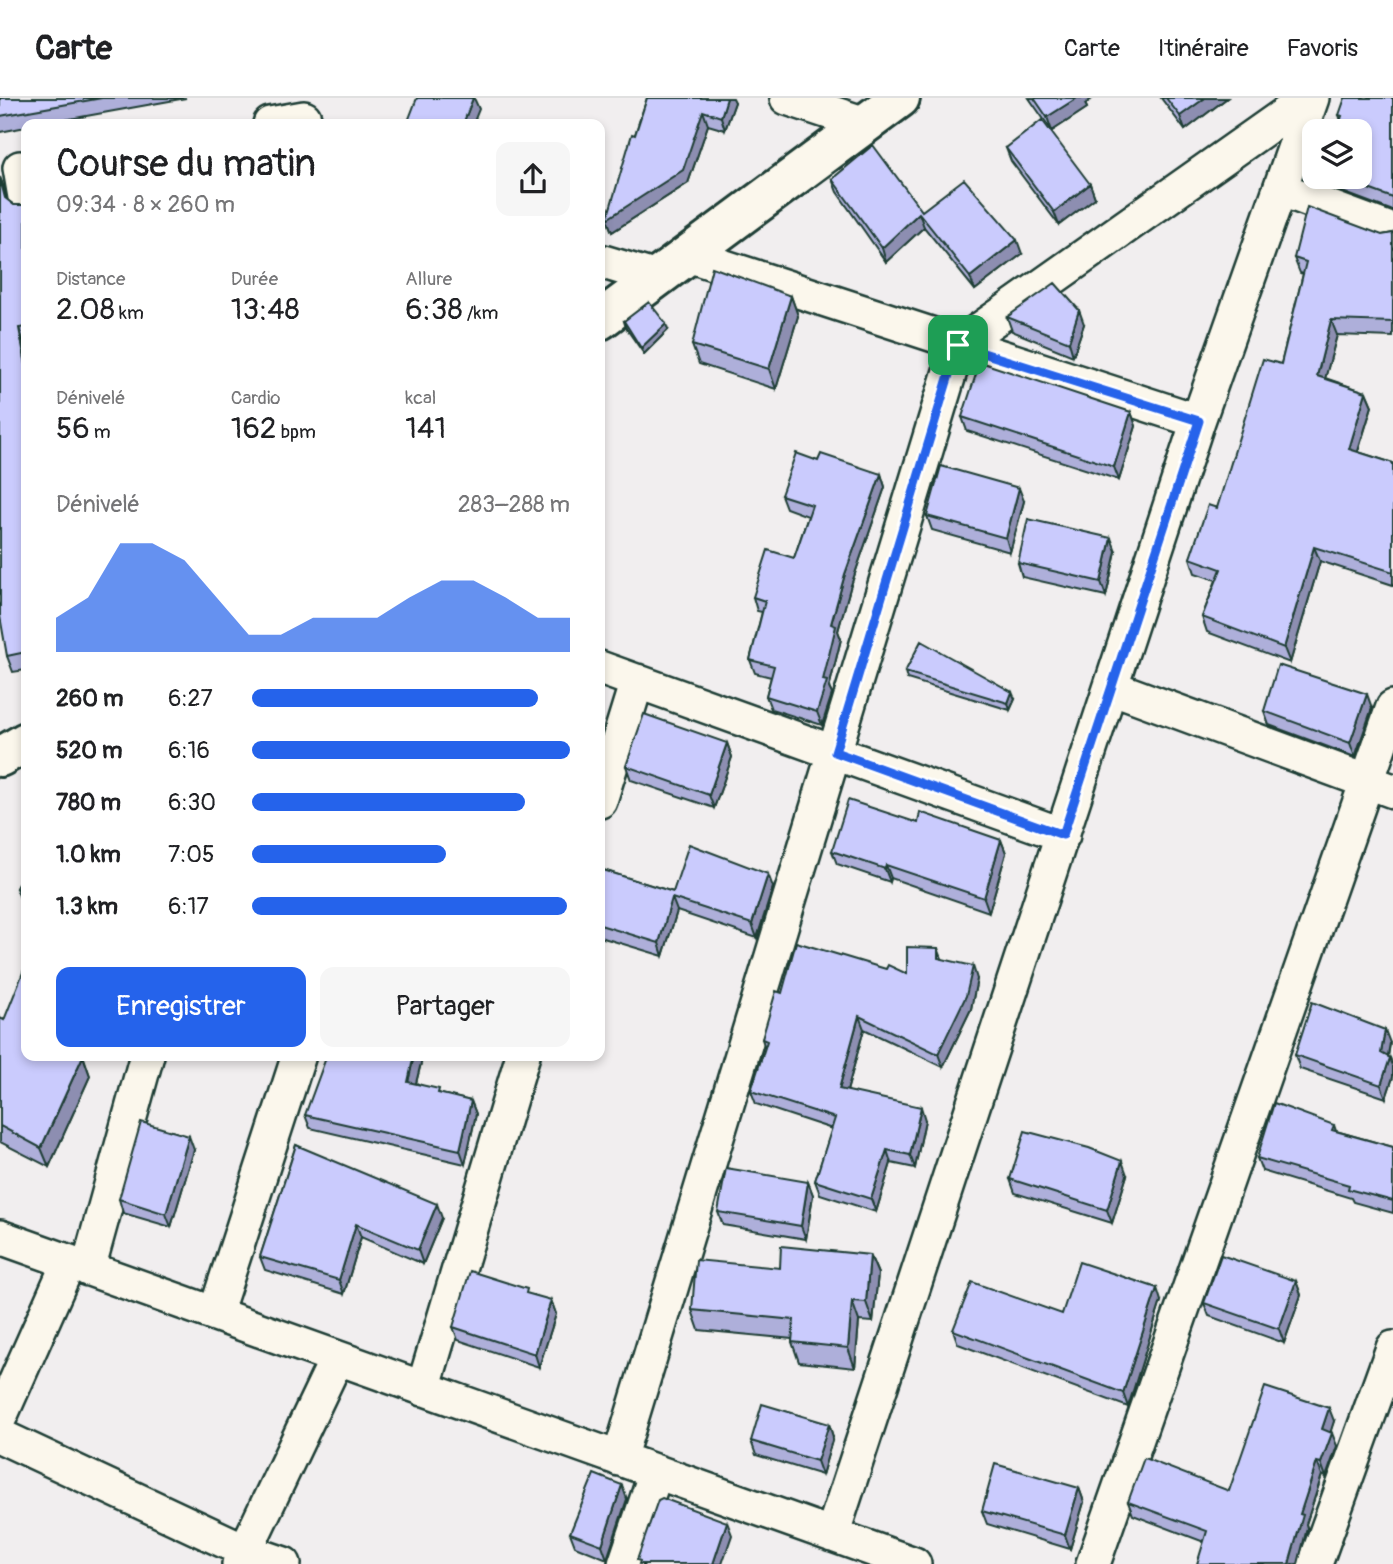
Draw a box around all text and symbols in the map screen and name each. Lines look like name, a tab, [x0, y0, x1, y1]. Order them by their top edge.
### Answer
text: Carte	[35, 28, 112, 69]
text: Carte	[1064, 34, 1120, 63]
text: Itinéraire	[1158, 34, 1249, 63]
text: Favoris	[1287, 34, 1358, 63]
map controls	[1302, 119, 1372, 189]
button: layers	[1302, 119, 1372, 189]
text: Course du matin	[56, 140, 316, 188]
button: share	[496, 142, 570, 216]
text: 09:34 · 8 × 260 m	[56, 190, 235, 219]
text: Distance	[56, 267, 125, 291]
text: Durée	[231, 267, 278, 291]
text: Allure	[405, 267, 452, 291]
text: 2.08	[56, 291, 115, 328]
text: 13:48	[231, 291, 300, 328]
text: 6:38	[405, 291, 463, 328]
text: km	[115, 301, 144, 325]
text: /km	[463, 301, 498, 325]
pin	[928, 315, 988, 375]
icon: arrive	[939, 326, 977, 364]
text: Dénivelé	[56, 386, 125, 410]
text: Cardio	[231, 386, 281, 410]
text: kcal	[405, 386, 436, 410]
text: 56	[56, 410, 90, 447]
text: 162	[231, 410, 277, 447]
text: 141	[405, 410, 446, 447]
text: m	[90, 420, 111, 444]
text: bpm	[277, 420, 316, 444]
text: Dénivelé	[56, 490, 140, 519]
text: 283–288 m	[458, 490, 570, 519]
text: 260 m	[56, 684, 123, 713]
text: 6:27	[168, 684, 213, 713]
text: 520 m	[56, 736, 122, 765]
text: 6:16	[168, 736, 210, 765]
text: 780 m	[56, 788, 121, 817]
text: 6:30	[168, 788, 216, 817]
text: 1.0 km	[56, 840, 121, 869]
text: 7:05	[168, 840, 214, 869]
text: 1.3 km	[56, 892, 118, 921]
text: 6:17	[168, 892, 209, 921]
button: Enregistrer	[56, 967, 306, 1047]
button: Partager	[320, 967, 570, 1047]

